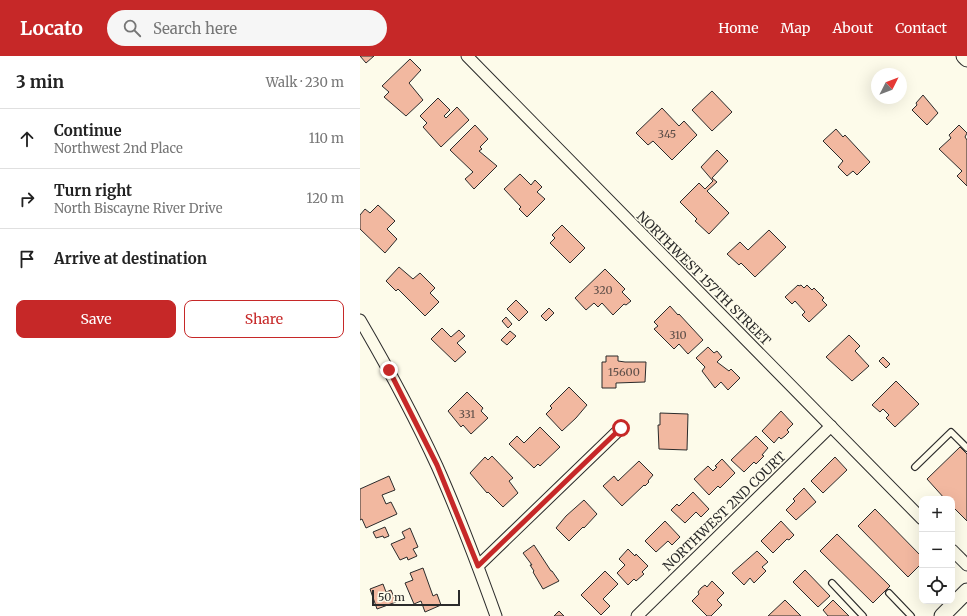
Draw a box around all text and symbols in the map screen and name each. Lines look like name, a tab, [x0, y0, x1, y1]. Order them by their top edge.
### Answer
search box	[107, 10, 387, 46]
text: Locato	[20, 16, 83, 40]
icon: search	[121, 17, 143, 39]
text: Search here	[153, 19, 237, 38]
text: Home	[718, 19, 759, 37]
text: Map	[781, 19, 810, 37]
text: About	[832, 19, 873, 37]
text: Contact	[895, 19, 947, 37]
north arrow	[871, 68, 907, 104]
text: 3 min	[16, 71, 64, 93]
text: Walk · 230 m	[266, 74, 344, 91]
text: Continue	[54, 121, 122, 140]
house number: 345	[658, 127, 676, 141]
icon: ahead	[16, 128, 38, 150]
text: 110 m	[309, 130, 344, 147]
text: Northwest 2nd Place	[54, 140, 183, 157]
text: Turn right	[54, 181, 132, 200]
icon: right	[16, 188, 38, 210]
text: 120 m	[306, 190, 344, 207]
text: North Biscayne River Drive	[54, 200, 222, 217]
street label: NORTHWEST 157TH STREET	[633, 208, 774, 349]
icon: arrive	[16, 248, 38, 270]
text: Arrive at destination	[54, 249, 207, 268]
house number: 320	[593, 283, 613, 297]
button: Save	[16, 300, 176, 338]
button: Share	[184, 300, 344, 338]
house number: 310	[669, 328, 687, 342]
route end	[380, 361, 398, 379]
house number: 15600	[608, 365, 640, 379]
house number: 331	[459, 407, 475, 421]
route start	[612, 419, 630, 437]
street label: NORTHWEST 2ND COURT	[659, 448, 790, 575]
map controls	[919, 496, 955, 604]
button: +	[919, 496, 955, 532]
button: −	[919, 532, 955, 568]
button: locate	[919, 568, 955, 604]
scale bar	[372, 588, 460, 607]
text: 50 m	[378, 590, 405, 604]

